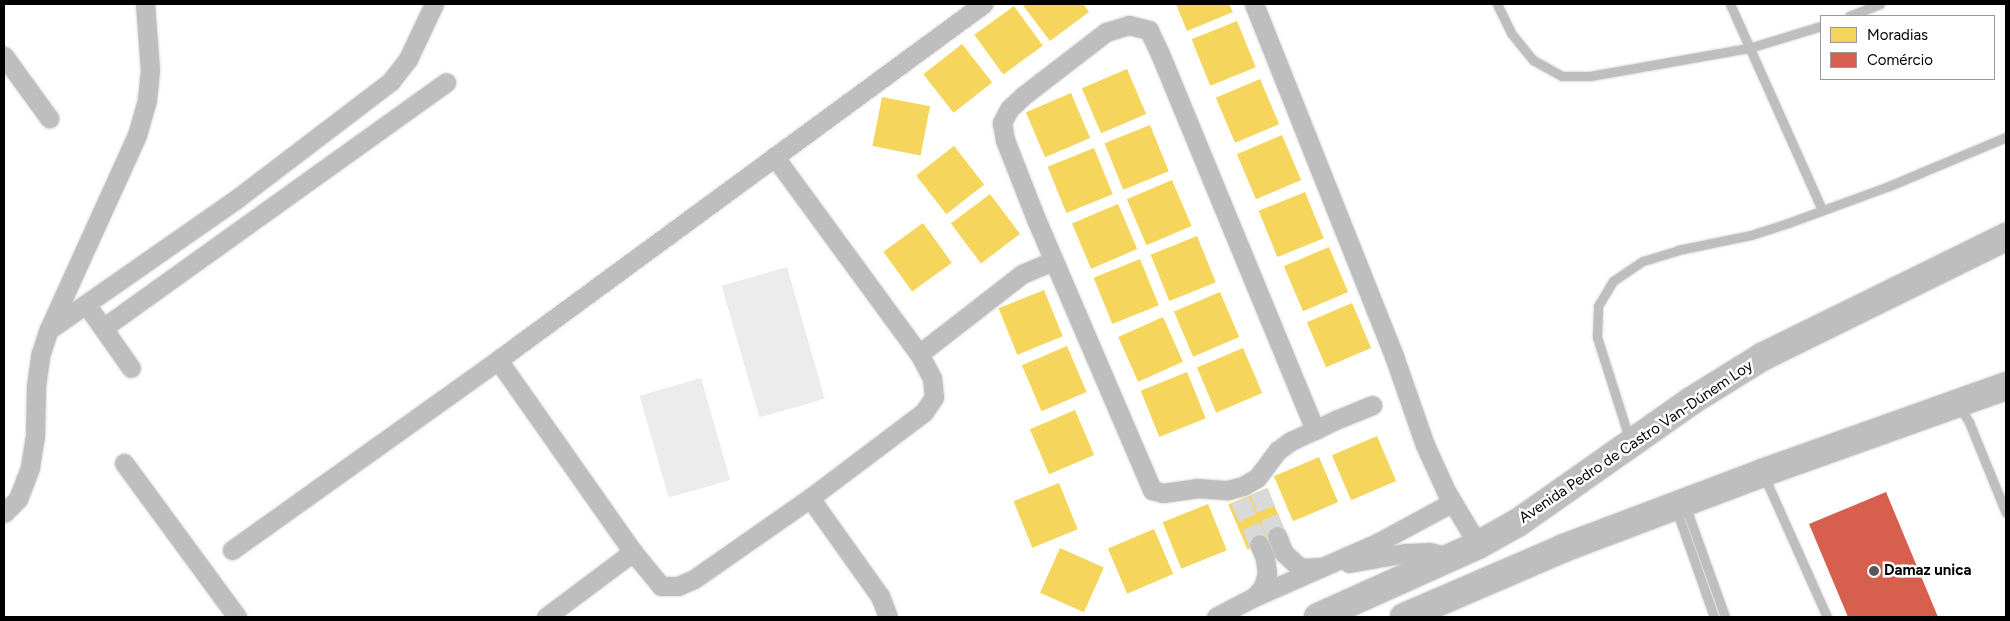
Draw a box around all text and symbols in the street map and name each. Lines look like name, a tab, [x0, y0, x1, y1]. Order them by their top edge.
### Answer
legend	[1820, 15, 1995, 80]
text: Moradias	[1867, 26, 1928, 44]
text: Comércio	[1867, 51, 1933, 69]
street label: Avenida Pedro de Castro Van-Dúnem Loy	[1516, 357, 1756, 527]
place label: Damaz unica	[1884, 562, 1971, 580]
marker: Damaz unica	[1868, 565, 1880, 577]

